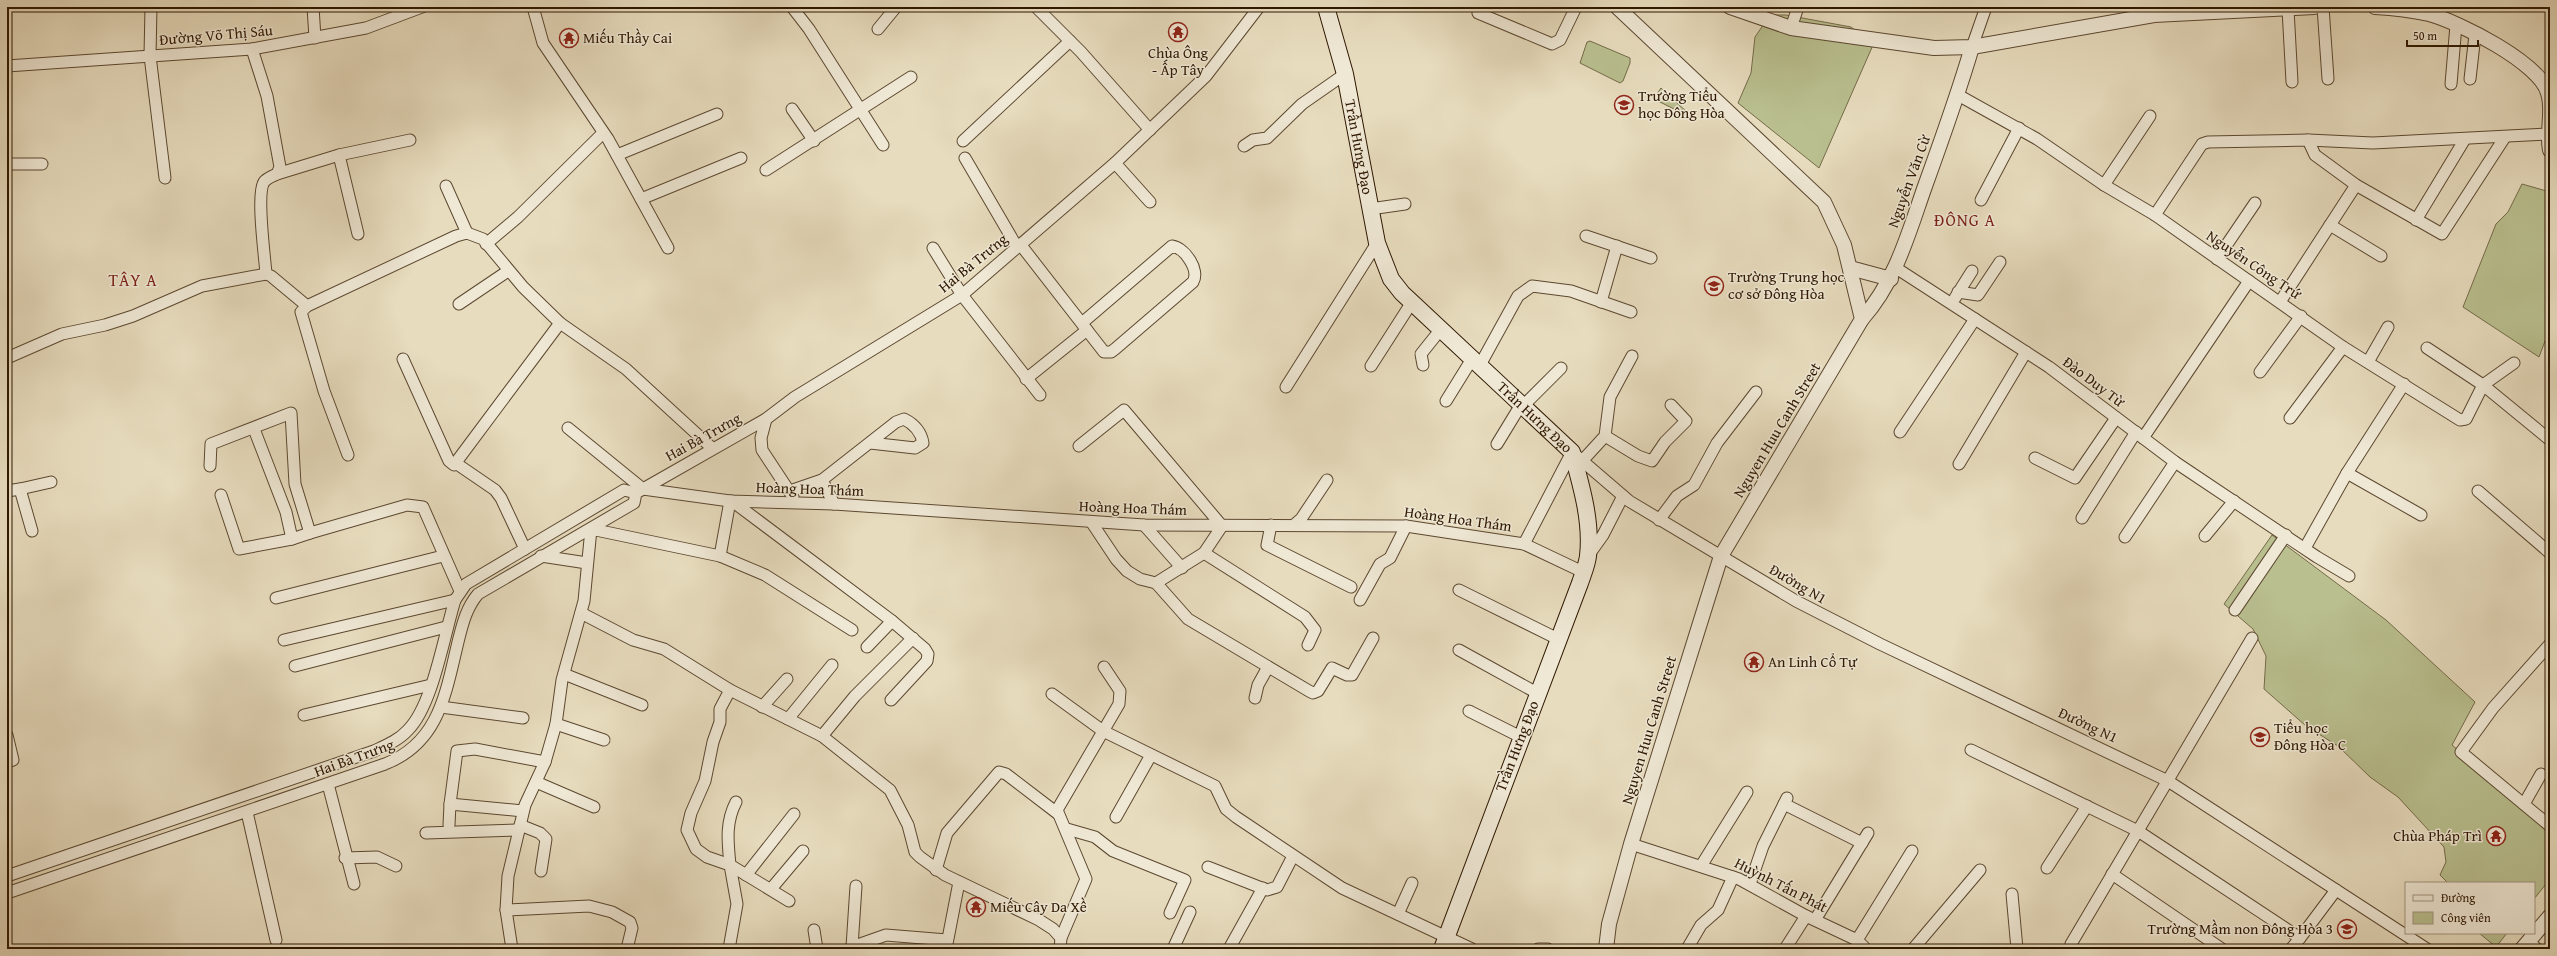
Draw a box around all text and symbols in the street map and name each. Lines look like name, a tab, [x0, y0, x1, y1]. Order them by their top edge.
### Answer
street label: Đường Võ Thị Sáu	[158, 19, 274, 50]
temple icon: Chùa Ông - Ấp Tây	[1167, 21, 1189, 43]
scale bar	[2407, 22, 2478, 48]
temple icon: Miếu Thầy Cai	[558, 27, 580, 49]
place label: Miếu Thầy Cai	[583, 27, 672, 48]
text: 50 m	[2413, 27, 2437, 44]
place label: Chùa Ông - Ấp Tây	[1148, 42, 1209, 80]
place label: Trường Tiểu học Đông Hòa	[1638, 85, 1725, 123]
school or university icon: Trường Tiểu học Đông Hòa	[1613, 94, 1635, 116]
street label: Trần Hưng Đạo	[1340, 98, 1379, 196]
street label: Nguyễn Văn Cừ	[1882, 131, 1935, 230]
district label: ĐÔNG A	[1934, 207, 1996, 232]
street label: Nguyễn Công Trứ	[2203, 225, 2306, 305]
street label: Hai Bà Trưng	[934, 228, 1012, 297]
place label: Trường Trung học cơ sở Đông Hòa	[1728, 266, 1845, 304]
district label: TÂY A	[108, 267, 158, 292]
school or university icon: Trường Trung học cơ sở Đông Hòa	[1703, 275, 1725, 297]
street label: Đào Duy Từ	[2059, 351, 2130, 412]
street label: Nguyen Huu Canh Street	[1728, 358, 1826, 501]
street label: Trần Hưng Đạo	[1493, 376, 1578, 458]
street label: Hai Bà Trưng	[661, 407, 745, 466]
street label: Hoàng Hoa Thám	[756, 476, 865, 501]
street label: Hoàng Hoa Thám	[1079, 495, 1188, 520]
street label: Hoàng Hoa Thám	[1403, 501, 1514, 537]
street label: Đường N1	[1766, 559, 1831, 608]
temple icon: An Linh Cổ Tự	[1743, 651, 1765, 673]
place label: An Linh Cổ Tự	[1768, 651, 1858, 672]
street label: Nguyen Huu Canh Street	[1616, 652, 1681, 807]
street label: Trần Hưng Đạo	[1490, 697, 1544, 794]
street label: Đường N1	[2055, 702, 2121, 747]
place label: Tiểu học Đông Hòa C	[2274, 717, 2346, 755]
school or university icon: Tiểu học Đông Hòa C	[2249, 726, 2271, 748]
street label: Hai Bà Trưng	[311, 733, 397, 782]
place label: Chùa Pháp Trì	[2393, 825, 2482, 846]
temple icon: Chùa Pháp Trì	[2485, 825, 2507, 847]
street label: Huỳnh Tấn Phát	[1731, 852, 1832, 917]
legend	[2405, 882, 2535, 934]
text: Đường	[2441, 889, 2475, 906]
temple icon: Miếu Cây Da Xề	[965, 896, 987, 918]
place label: Miếu Cây Da Xề	[990, 896, 1087, 917]
text: Công viên	[2441, 909, 2491, 926]
place label: Trường Mầm non Đông Hòa 3	[2147, 918, 2333, 939]
school or university icon: Trường Mầm non Đông Hòa 3	[2336, 918, 2358, 940]

